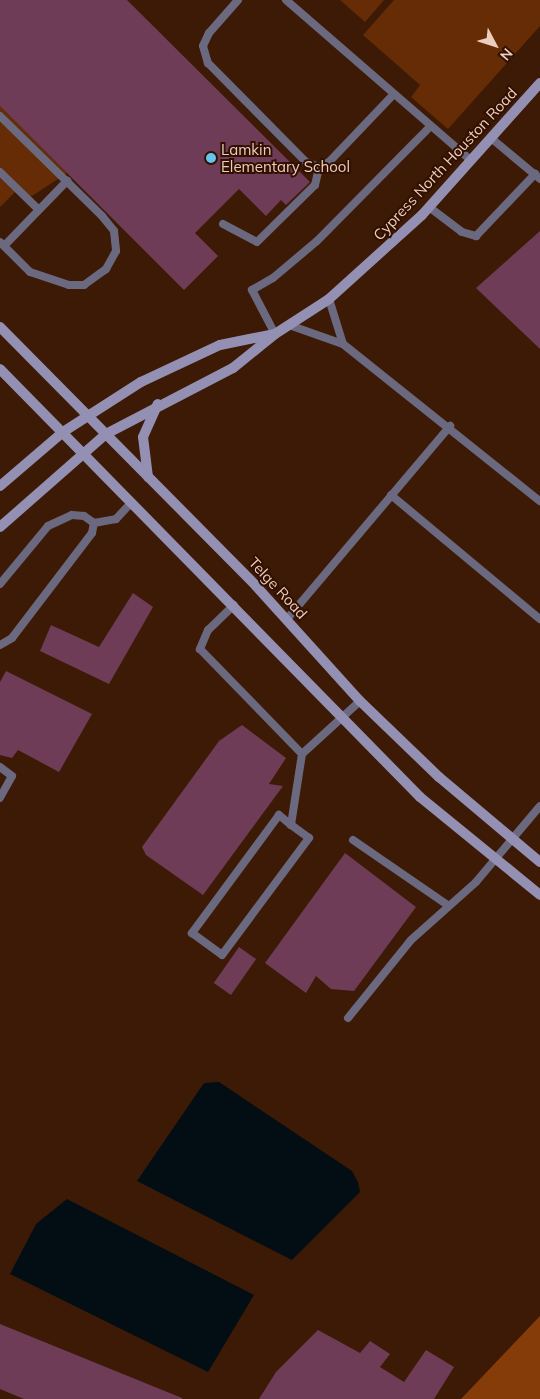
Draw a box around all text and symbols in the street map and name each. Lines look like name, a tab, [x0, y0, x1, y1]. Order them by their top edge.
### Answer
north arrow	[470, 20, 520, 70]
text: N	[496, 45, 517, 64]
street label: Cypress North Houston Road	[370, 84, 520, 244]
place label: Lamkin Elementary School	[221, 140, 350, 175]
marker: Lamkin Elementary School	[205, 152, 217, 164]
street label: Telge Road	[245, 554, 311, 622]

